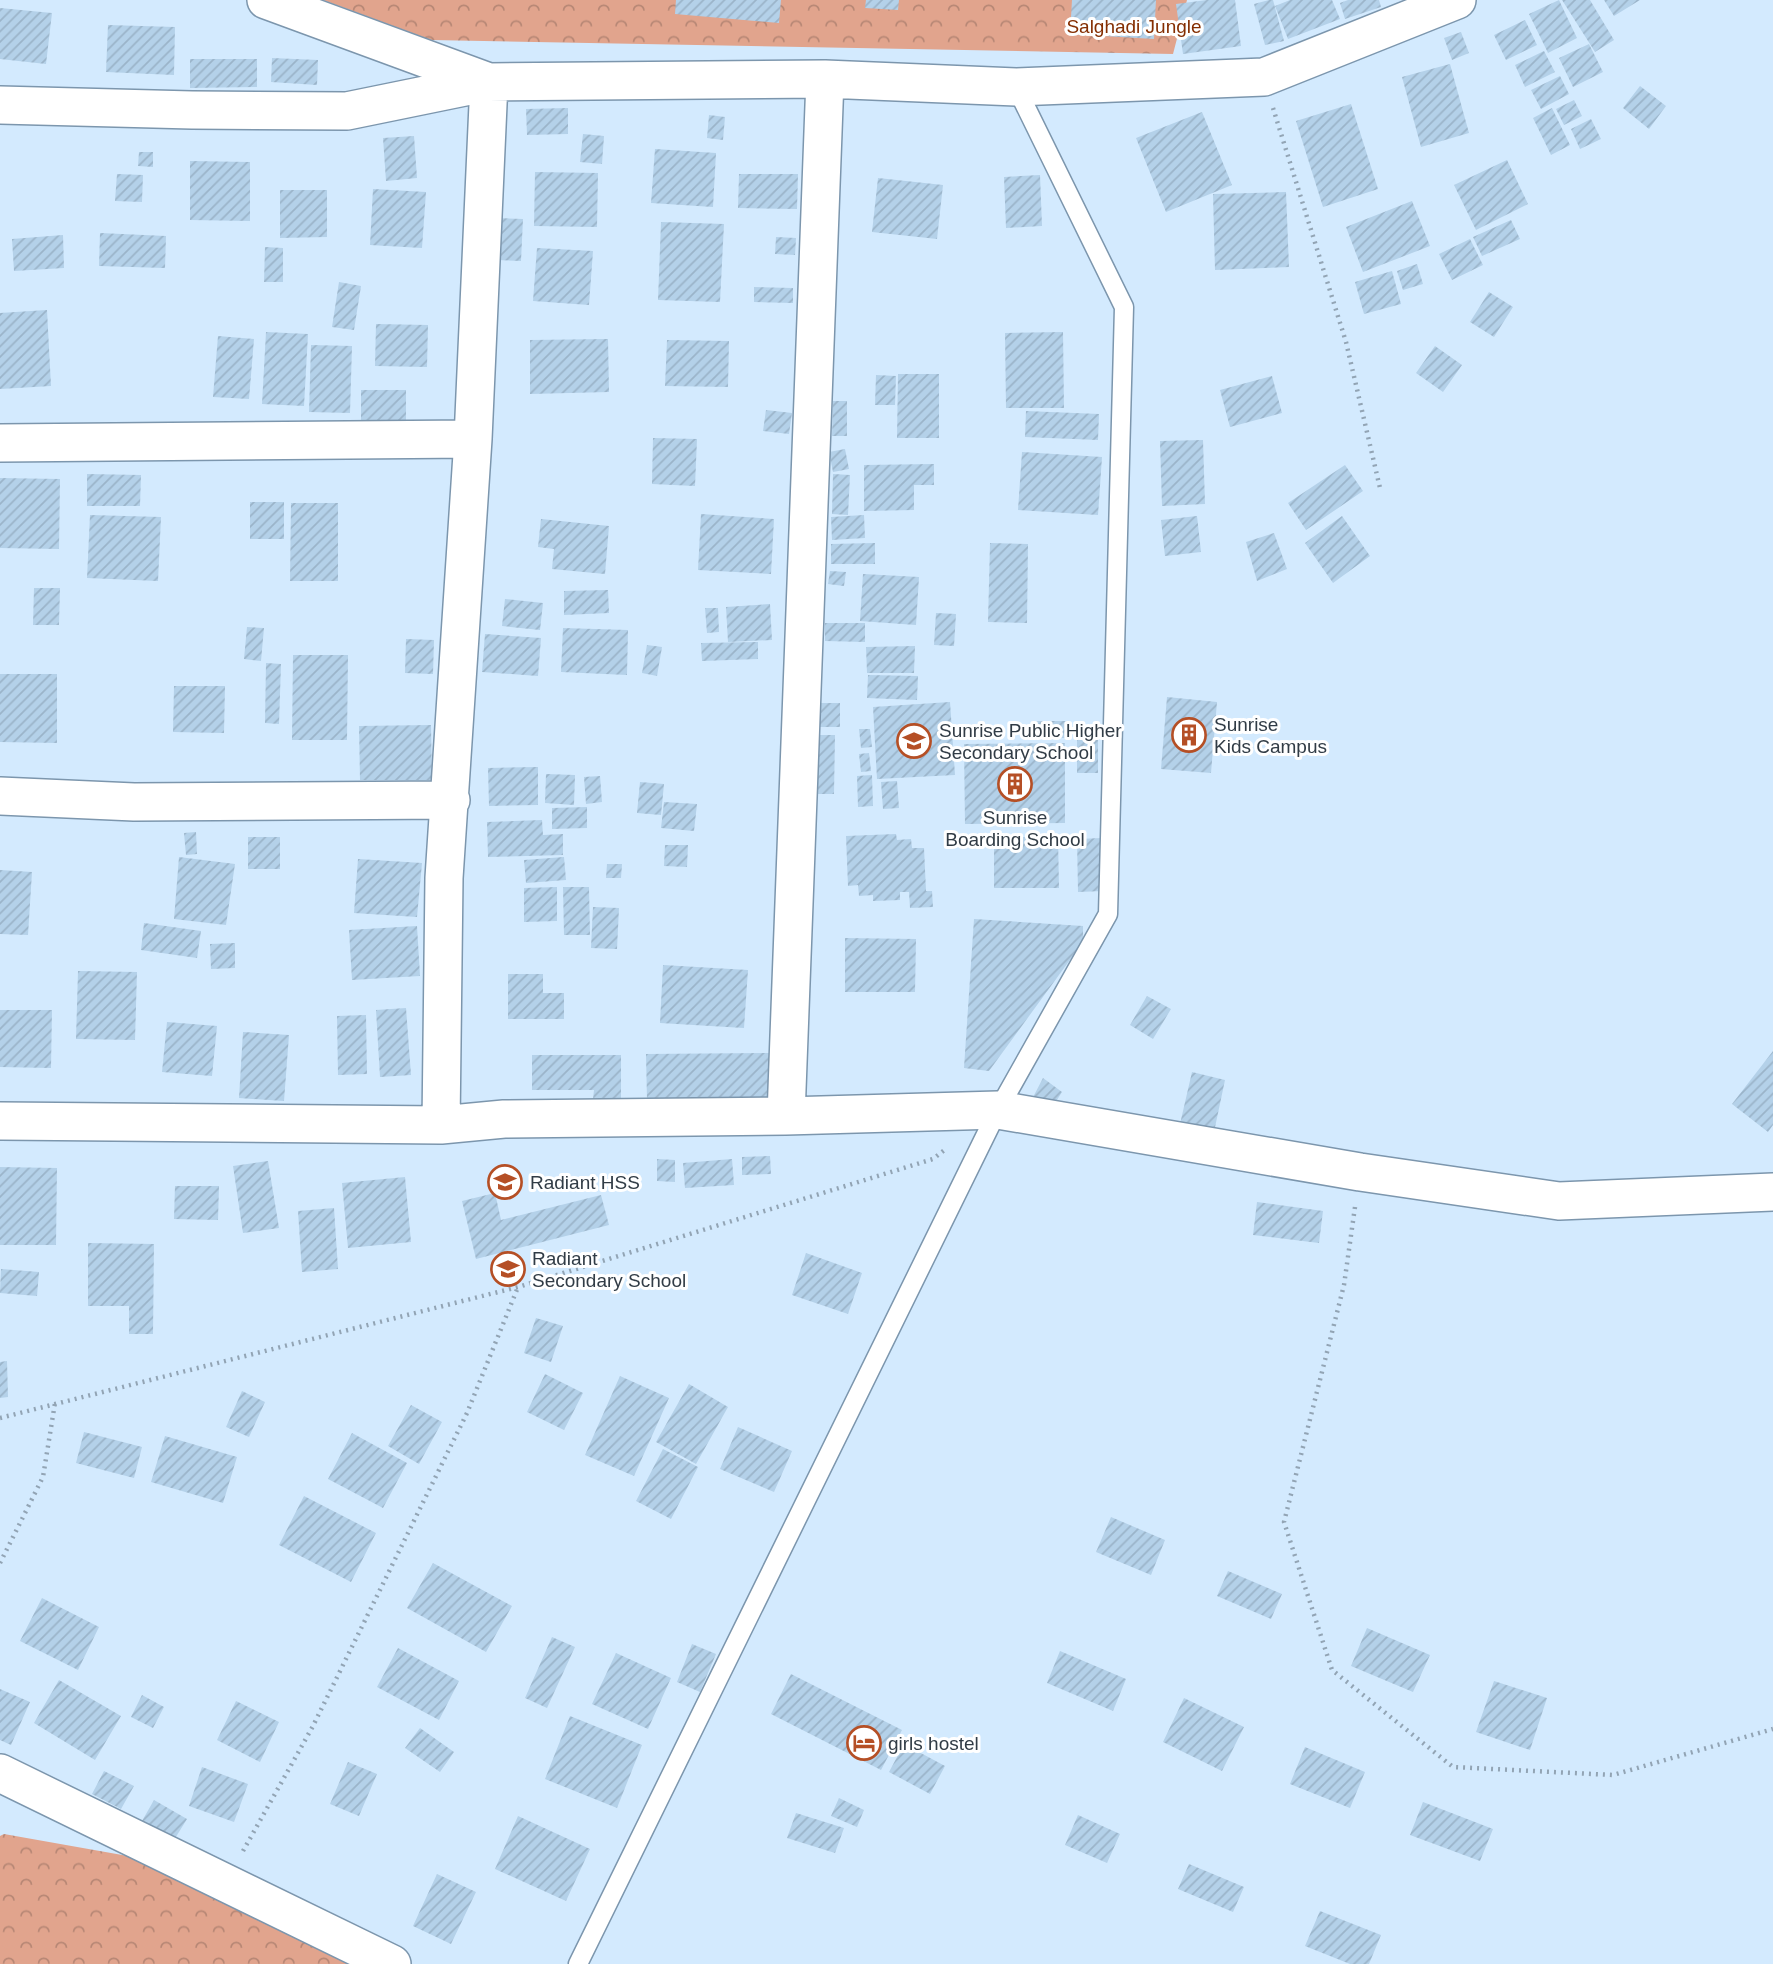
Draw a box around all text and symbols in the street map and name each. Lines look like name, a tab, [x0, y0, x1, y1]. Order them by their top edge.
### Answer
park label: Salghadi Jungle	[1066, 16, 1202, 37]
place label: Sunrise Kids Campus	[1214, 714, 1327, 757]
building icon: Sunrise Kids Campus	[1170, 716, 1208, 754]
place label: Sunrise Public Higher Secondary School	[939, 720, 1122, 763]
school or university icon: Sunrise Public Higher Secondary School	[895, 722, 933, 760]
building icon: Sunrise Boarding School	[996, 765, 1034, 803]
place label: Sunrise Boarding School	[945, 807, 1085, 850]
school or university icon: Radiant HSS	[486, 1163, 524, 1201]
place label: Radiant HSS	[530, 1172, 640, 1193]
place label: Radiant Secondary School	[532, 1248, 686, 1291]
school or university icon: Radiant Secondary School	[489, 1250, 527, 1288]
hotel icon: girls hostel	[845, 1724, 883, 1762]
place label: girls hostel	[888, 1733, 979, 1754]

